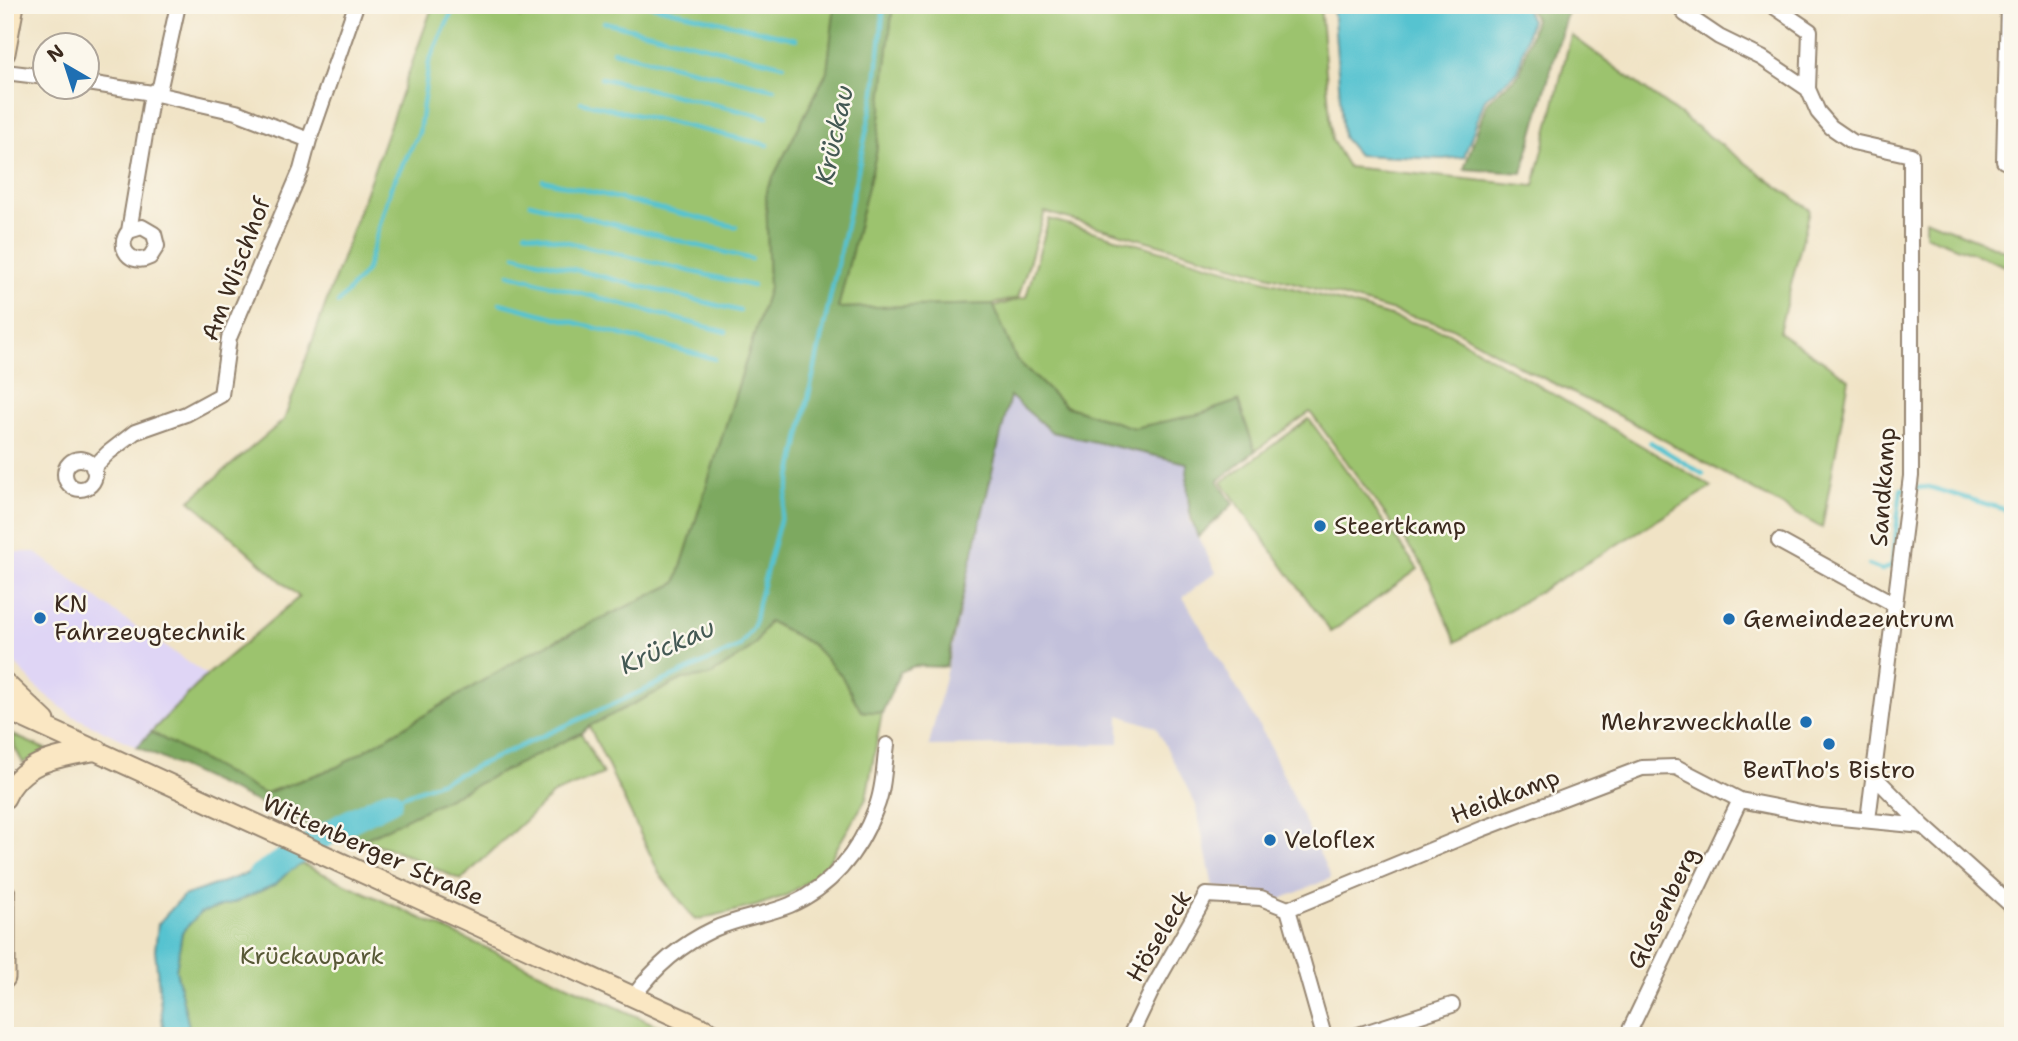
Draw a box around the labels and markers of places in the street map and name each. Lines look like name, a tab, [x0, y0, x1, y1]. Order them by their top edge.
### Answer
place label: Steertkamp	[1334, 510, 1466, 542]
marker: Steertkamp	[1312, 518, 1328, 534]
place label: KN Fahrzeugtechnik	[54, 588, 246, 648]
place label: Gemeindezentrum	[1743, 603, 1954, 635]
marker: KN Fahrzeugtechnik	[32, 610, 48, 626]
marker: Gemeindezentrum	[1721, 611, 1737, 627]
place label: Mehrzweckhalle	[1601, 706, 1792, 738]
marker: Mehrzweckhalle	[1798, 714, 1814, 730]
marker: BenTho's Bistro	[1821, 736, 1837, 752]
place label: BenTho's Bistro	[1743, 754, 1915, 786]
place label: Veloflex	[1284, 824, 1375, 856]
marker: Veloflex	[1262, 832, 1278, 848]

